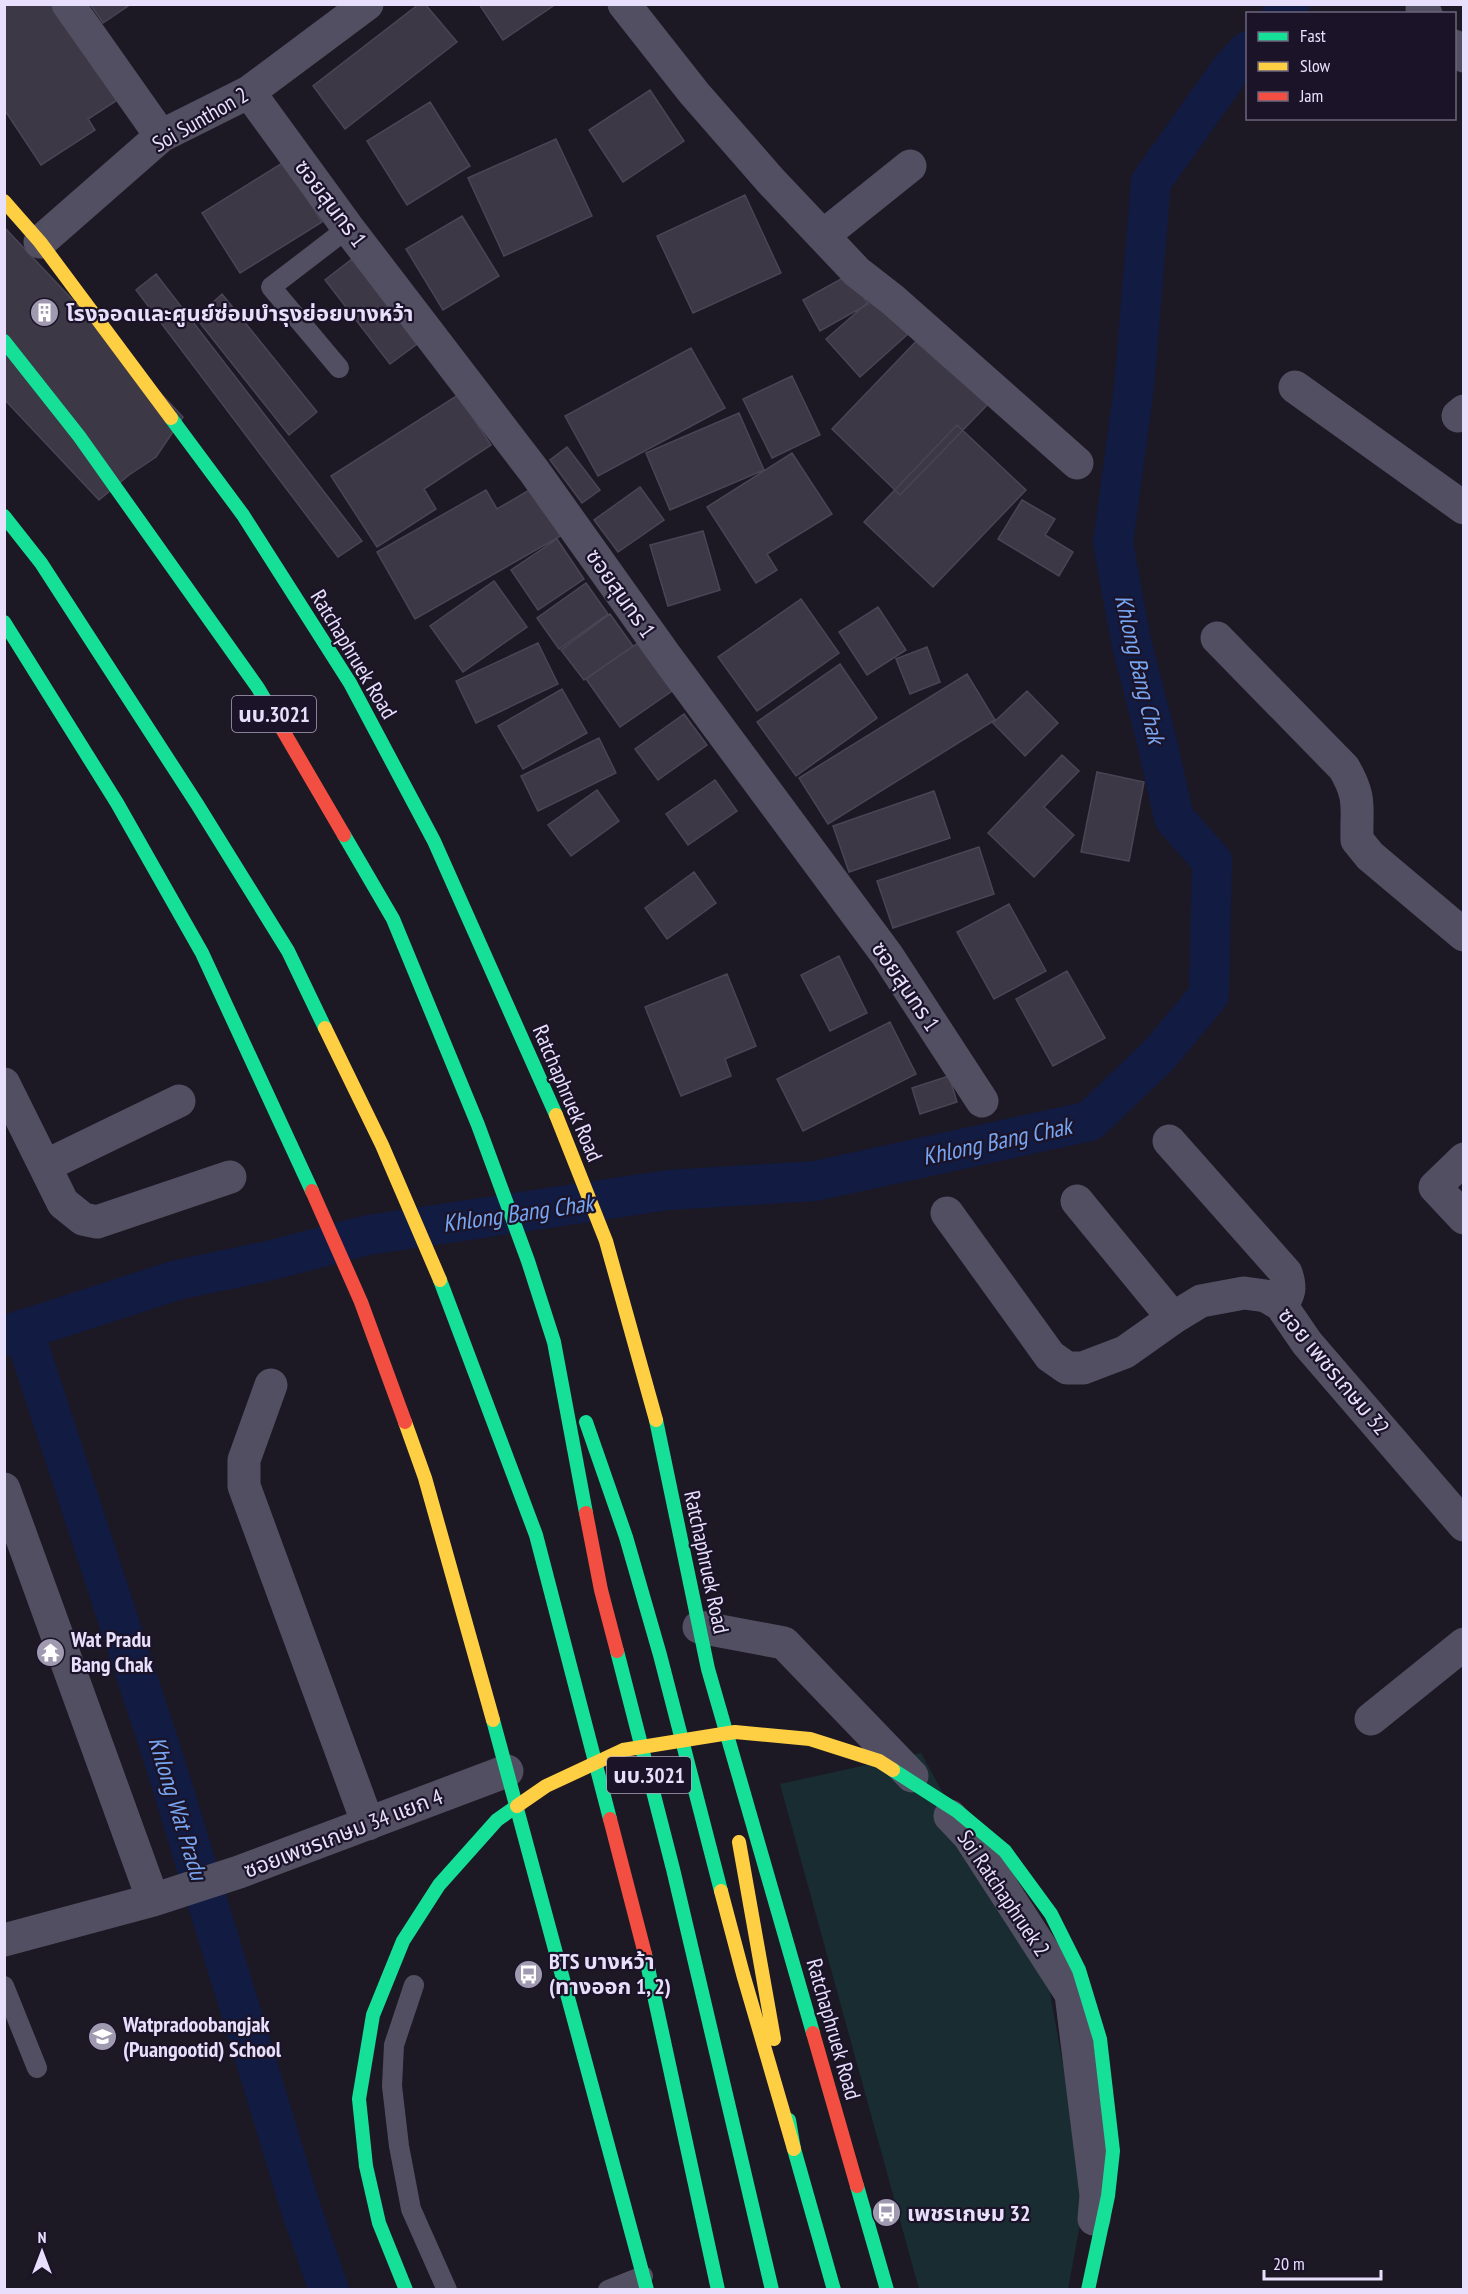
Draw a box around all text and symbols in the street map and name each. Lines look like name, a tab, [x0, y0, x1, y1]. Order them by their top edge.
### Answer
legend	[1246, 12, 1456, 120]
text: Fast	[1300, 24, 1326, 47]
text: Slow	[1300, 54, 1331, 77]
street label: Soi Sunthon 2	[147, 80, 253, 158]
text: Jam	[1299, 84, 1323, 107]
street label: ซอยสุนทร 1	[289, 154, 373, 252]
building icon: โรงจอดและศูนย์ซ่อมบำรุงย่อยบางหว้า	[29, 297, 61, 329]
place label: โรงจอดและศูนย์ซ่อมบำรุงย่อยบางหว้า	[66, 299, 413, 327]
street label: ซอยสุนทร 1	[580, 543, 662, 643]
street label: Ratchaphruek Road	[304, 584, 404, 724]
water label: Khlong Bang Chak	[1108, 592, 1173, 749]
road number: นบ.3021	[232, 696, 316, 732]
street label: ซอยสุนทร 1	[866, 936, 946, 1036]
street label: Ratchaphruek Road	[527, 1020, 609, 1166]
water label: Khlong Bang Chak	[920, 1110, 1077, 1172]
water label: Khlong Bang Chak	[441, 1187, 598, 1239]
street label: ซอย เพชรเกษม 32	[1272, 1301, 1396, 1441]
street label: Ratchaphruek Road	[678, 1488, 736, 1636]
place label: Wat Pradu Bang Chak	[70, 1625, 154, 1678]
temple icon: Wat Pradu Bang Chak	[34, 1636, 66, 1668]
water label: Khlong Wat Pradu	[142, 1733, 215, 1885]
road number: นบ.3021	[607, 1757, 691, 1793]
street label: ซอยเพชรเกษม 34 แยก 4	[239, 1782, 447, 1884]
street label: Soi Ratchaphruek 2	[951, 1824, 1057, 1962]
place label: BTS บางหว้า (ทางออก 1, 2)	[549, 1947, 671, 2000]
street label: Ratchaphruek Road	[800, 1955, 868, 2103]
bus stop icon: BTS บางหว้า (ทางออก 1, 2)	[512, 1958, 544, 1990]
place label: Watpradoobangjak (Puangootid) School	[122, 2010, 282, 2063]
school or university icon: Watpradoobangjak (Puangootid) School	[86, 2021, 118, 2053]
bus stop icon: เพชรเกษม 32	[870, 2197, 902, 2229]
place label: เพชรเกษม 32	[907, 2199, 1031, 2227]
north arrow	[12, 2222, 72, 2282]
text: N	[38, 2227, 46, 2247]
scale bar	[1264, 2243, 1381, 2281]
text: 20 m	[1273, 2252, 1305, 2275]

